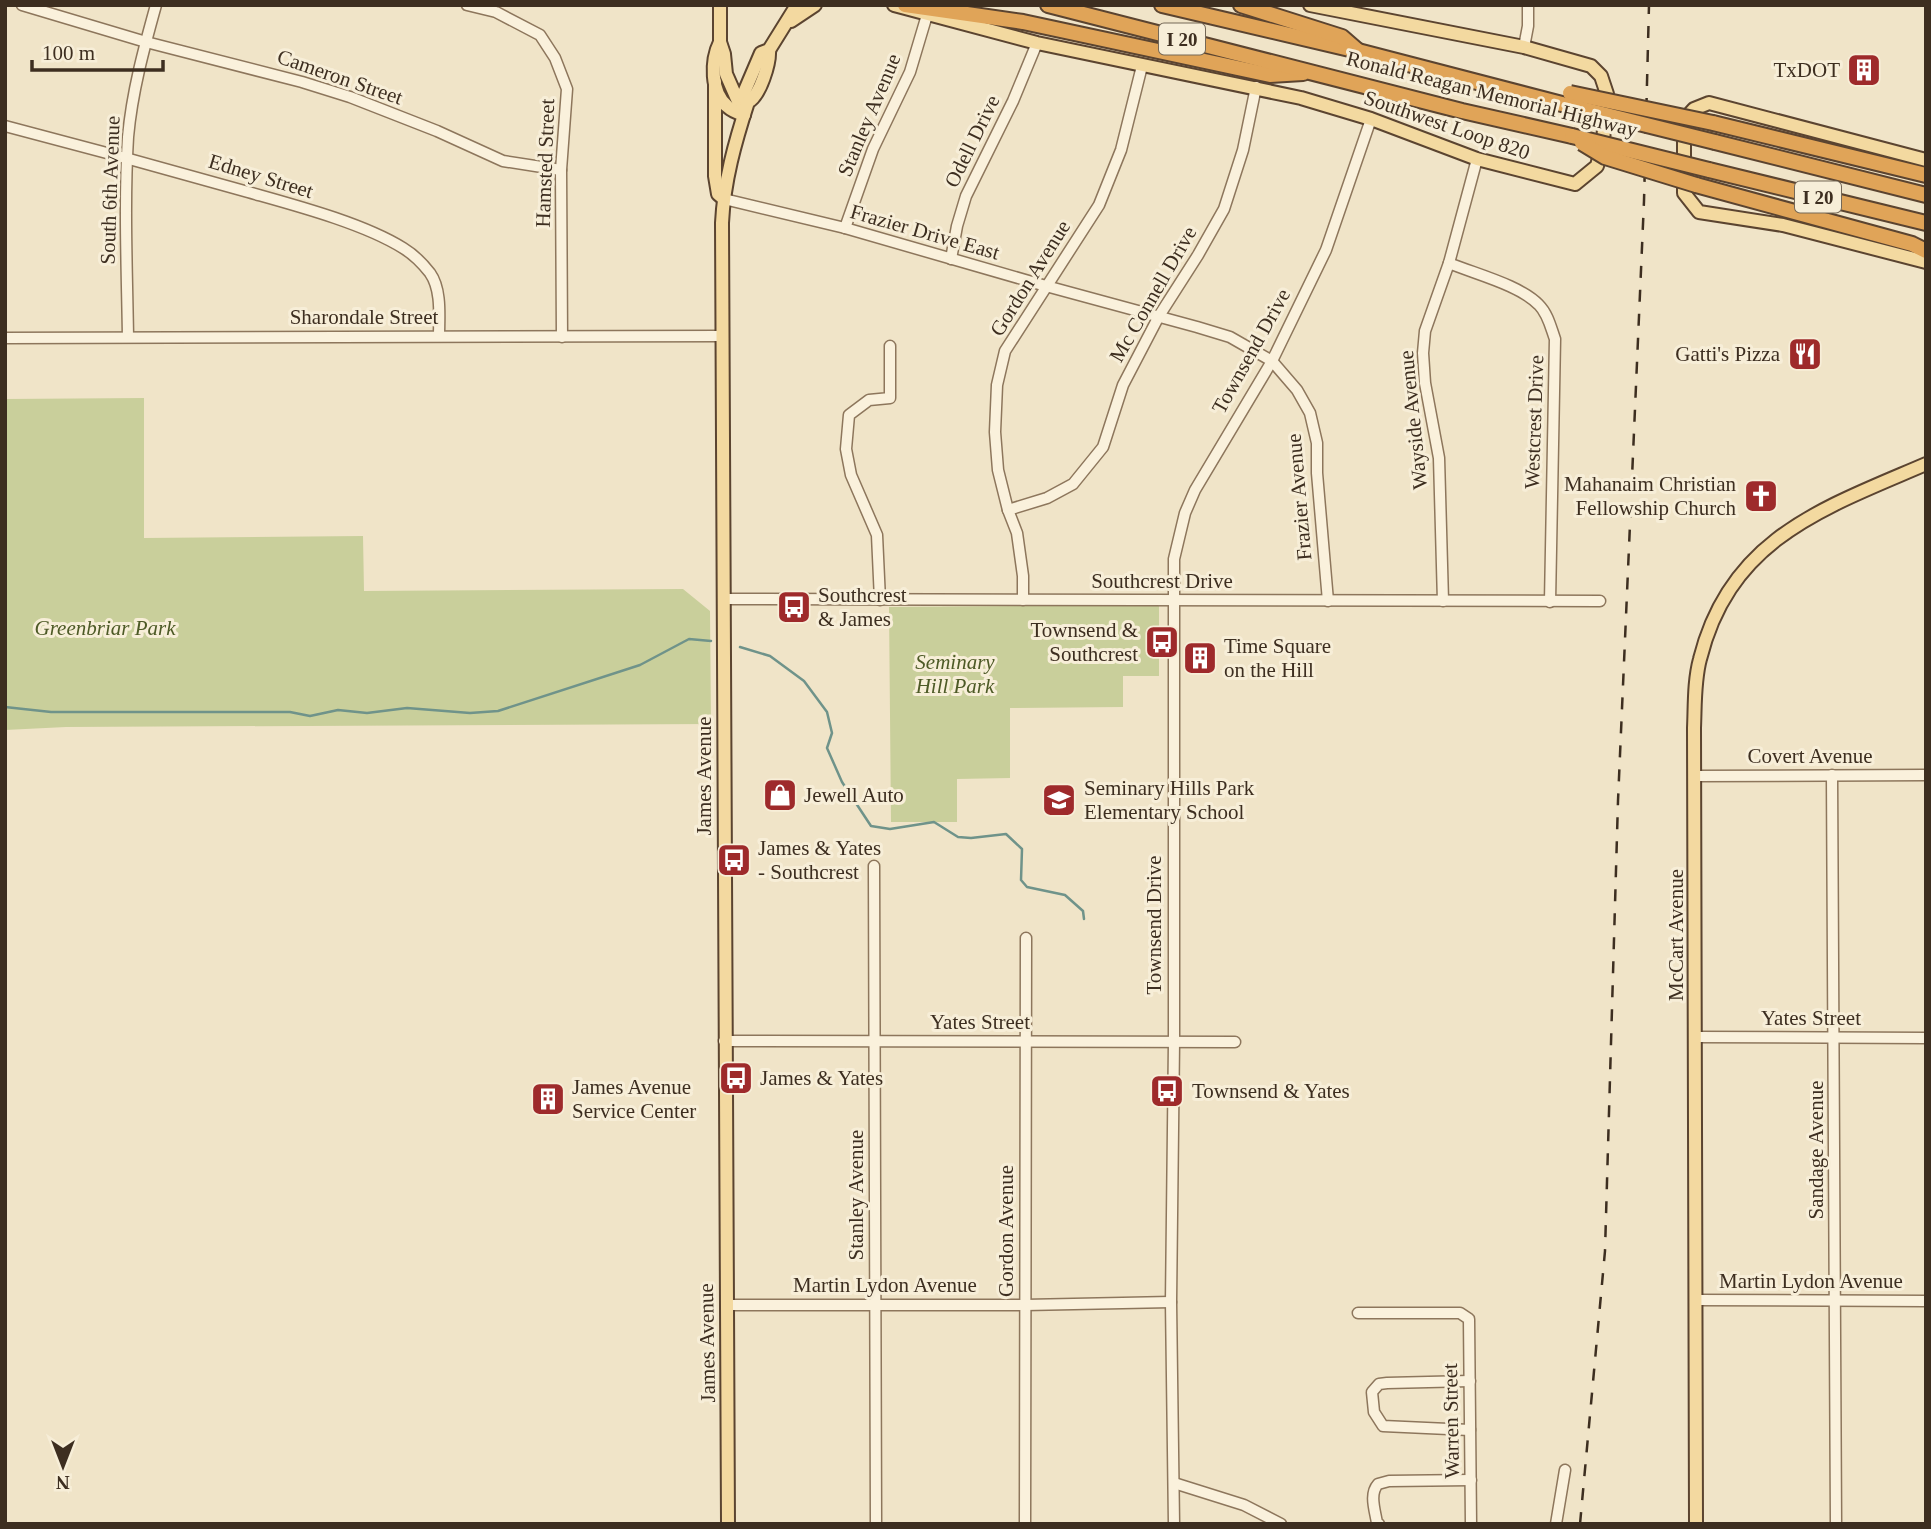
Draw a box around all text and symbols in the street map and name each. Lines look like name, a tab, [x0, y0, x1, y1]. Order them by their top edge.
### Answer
road number: I 20	[1159, 23, 1205, 54]
scale bar	[32, 28, 163, 72]
text: 100 m	[42, 41, 95, 65]
street label: Cameron Street	[274, 44, 406, 110]
street label: Ronald Reagan Memorial Highway	[1344, 46, 1641, 142]
street label: Stanley Avenue	[832, 50, 906, 180]
building icon: TxDOT	[1845, 51, 1883, 89]
place label: TxDOT	[1774, 58, 1840, 82]
street label: Southwest Loop 820	[1361, 85, 1533, 165]
street label: Odell Drive	[939, 91, 1005, 191]
street label: Hamsted Street	[531, 98, 559, 228]
street label: South 6th Avenue	[95, 115, 125, 265]
street label: Edney Street	[206, 149, 316, 203]
road number: I 20	[1795, 182, 1841, 212]
street label: Frazier Drive East	[848, 199, 1002, 265]
street label: Gordon Avenue	[985, 216, 1075, 340]
street label: Mc Connell Drive	[1104, 222, 1202, 366]
street label: Townsend Drive	[1207, 284, 1295, 418]
street label: Sharondale Street	[290, 305, 439, 329]
restaurant icon: Gatti's Pizza	[1786, 335, 1824, 373]
place label: Gatti's Pizza	[1675, 342, 1781, 366]
street label: Wayside Avenue	[1394, 349, 1432, 491]
street label: Westcrest Drive	[1520, 355, 1548, 489]
street label: Frazier Avenue	[1281, 433, 1317, 561]
place label: Mahanaim Christian Fellowship Church	[1564, 472, 1736, 520]
church icon: Mahanaim Christian Fellowship Church	[1742, 477, 1780, 515]
street label: Southcrest Drive	[1091, 569, 1233, 593]
place label: Southcrest & James	[818, 583, 907, 631]
bus stop icon: Southcrest & James	[775, 588, 813, 626]
park label: Greenbriar Park	[35, 616, 176, 640]
place label: Townsend & Southcrest	[1030, 618, 1138, 666]
bus stop icon: Townsend & Southcrest	[1143, 623, 1181, 661]
place label: Time Square on the Hill	[1224, 634, 1331, 682]
building icon: Time Square on the Hill	[1181, 639, 1219, 677]
park label: Seminary Hill Park	[915, 650, 995, 698]
street label: James Avenue	[692, 716, 716, 836]
street label: Covert Avenue	[1748, 744, 1873, 768]
shop icon: Jewell Auto	[761, 776, 799, 814]
place label: Seminary Hills Park Elementary School	[1084, 776, 1255, 824]
school or university icon: Seminary Hills Park Elementary School	[1040, 781, 1078, 819]
place label: Jewell Auto	[804, 783, 904, 807]
place label: James & Yates - Southcrest	[758, 836, 881, 884]
bus stop icon: James & Yates - Southcrest	[715, 841, 753, 879]
street label: Townsend Drive	[1142, 855, 1166, 995]
street label: McCart Avenue	[1664, 869, 1688, 1001]
street label: Yates Street	[1761, 1006, 1861, 1030]
street label: Yates Street	[930, 1010, 1030, 1034]
bus stop icon: James & Yates	[717, 1059, 755, 1097]
place label: James & Yates	[760, 1066, 883, 1090]
bus stop icon: Townsend & Yates	[1148, 1072, 1186, 1110]
place label: James Avenue Service Center	[572, 1075, 696, 1123]
place label: Townsend & Yates	[1192, 1079, 1350, 1103]
building icon: James Avenue Service Center	[529, 1080, 567, 1118]
street label: Sandage Avenue	[1804, 1081, 1828, 1219]
street label: Stanley Avenue	[844, 1130, 868, 1260]
street label: Gordon Avenue	[994, 1165, 1018, 1297]
street label: Martin Lydon Avenue	[1719, 1269, 1903, 1293]
street label: Martin Lydon Avenue	[793, 1273, 977, 1297]
street label: James Avenue	[694, 1283, 720, 1403]
street label: Warren Street	[1438, 1363, 1464, 1479]
north arrow	[28, 1431, 98, 1501]
text: N	[56, 1472, 70, 1493]

